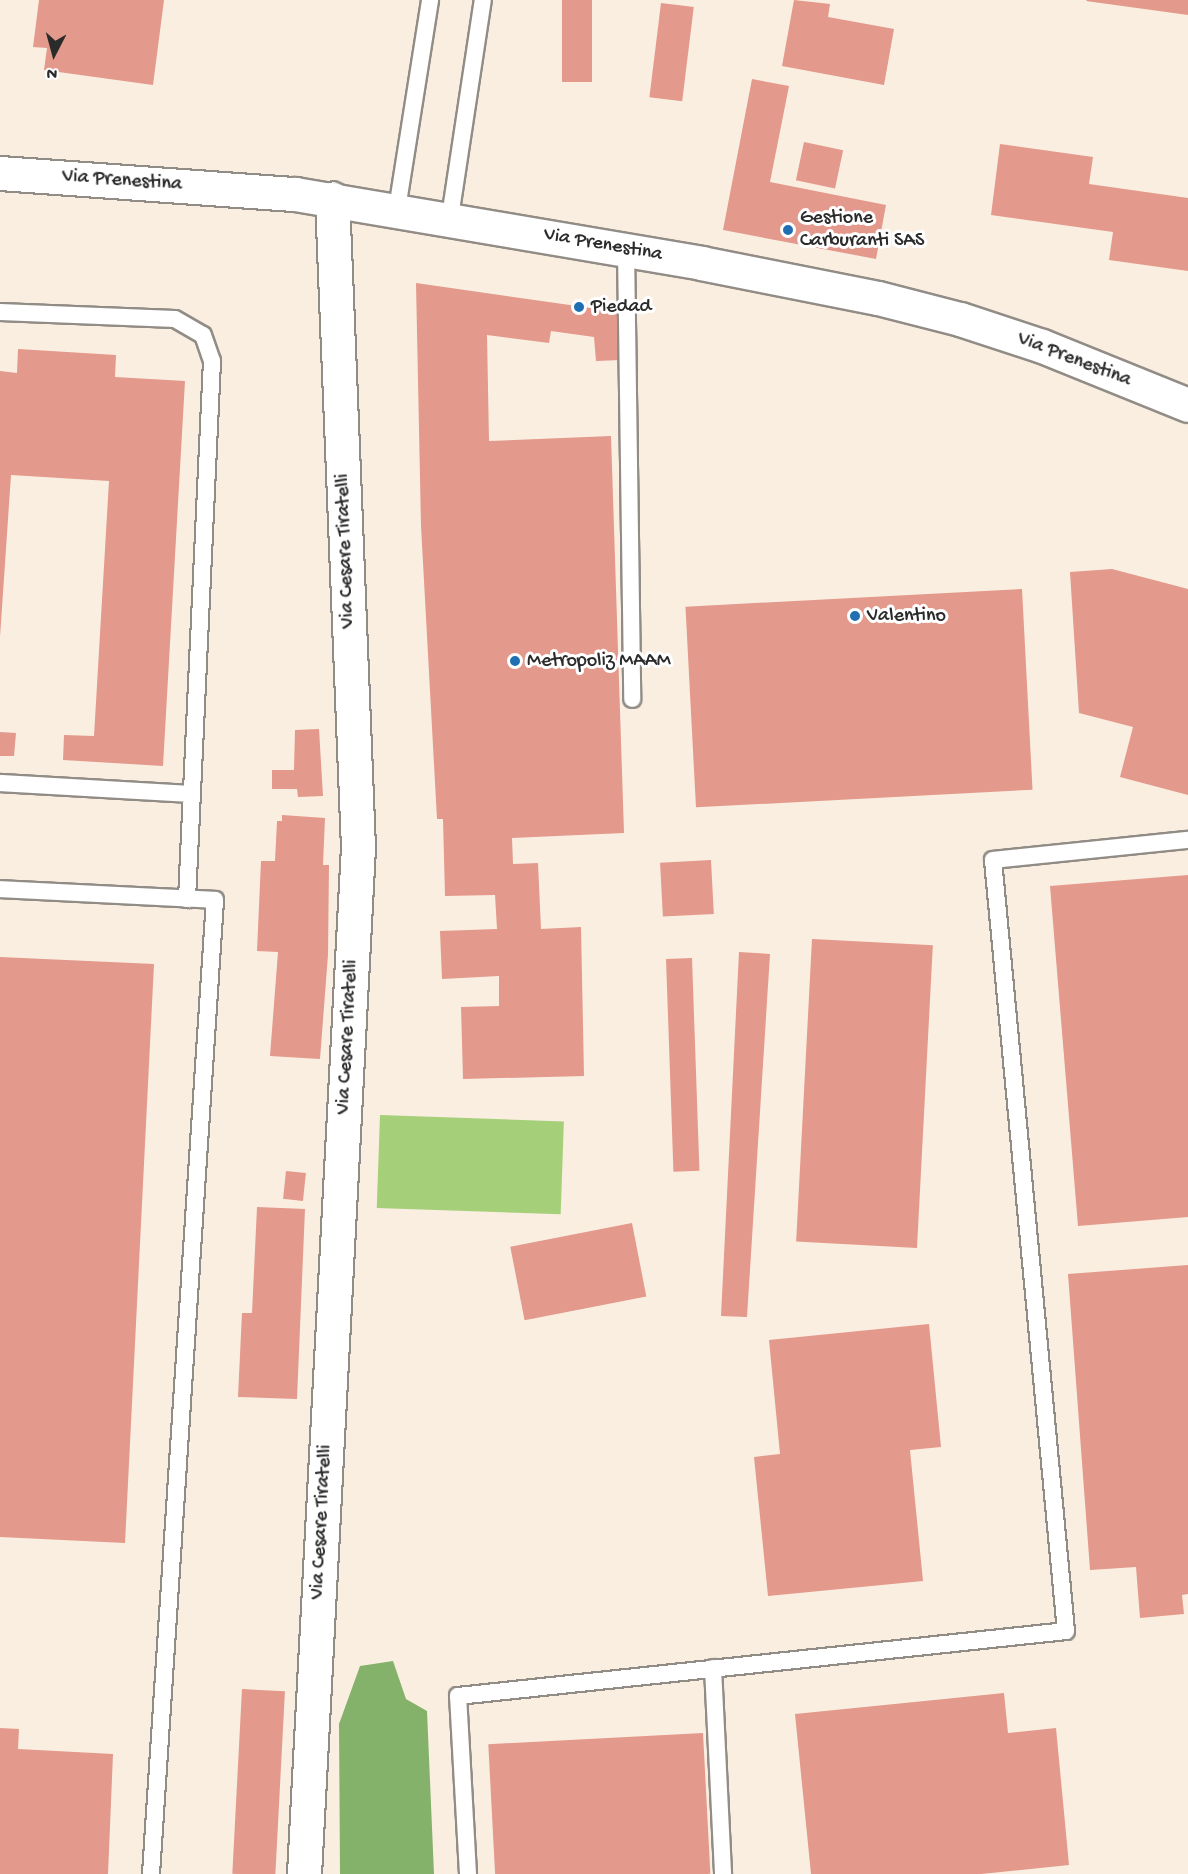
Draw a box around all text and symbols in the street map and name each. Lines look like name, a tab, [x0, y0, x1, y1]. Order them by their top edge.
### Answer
north arrow	[24, 24, 84, 84]
text: N	[46, 62, 58, 82]
street label: Via Prenestina	[61, 165, 183, 197]
place label: Gestione Carburanti SAS	[800, 207, 924, 254]
street label: Via Prenestina	[542, 223, 664, 267]
marker: Gestione Carburanti SAS	[781, 223, 795, 237]
place label: Piedad	[591, 295, 651, 319]
marker: Piedad	[572, 300, 586, 314]
street label: Via Prenestina	[1014, 327, 1134, 393]
street label: Via Cesare Tiratelli	[331, 473, 361, 629]
place label: Valentino	[867, 604, 946, 628]
marker: Valentino	[848, 609, 862, 623]
place label: Metropoliz MAAM	[527, 649, 671, 673]
marker: Metropoliz MAAM	[508, 654, 522, 668]
street label: Via Cesare Tiratelli	[332, 959, 364, 1115]
street label: Via Cesare Tiratelli	[306, 1444, 338, 1600]

